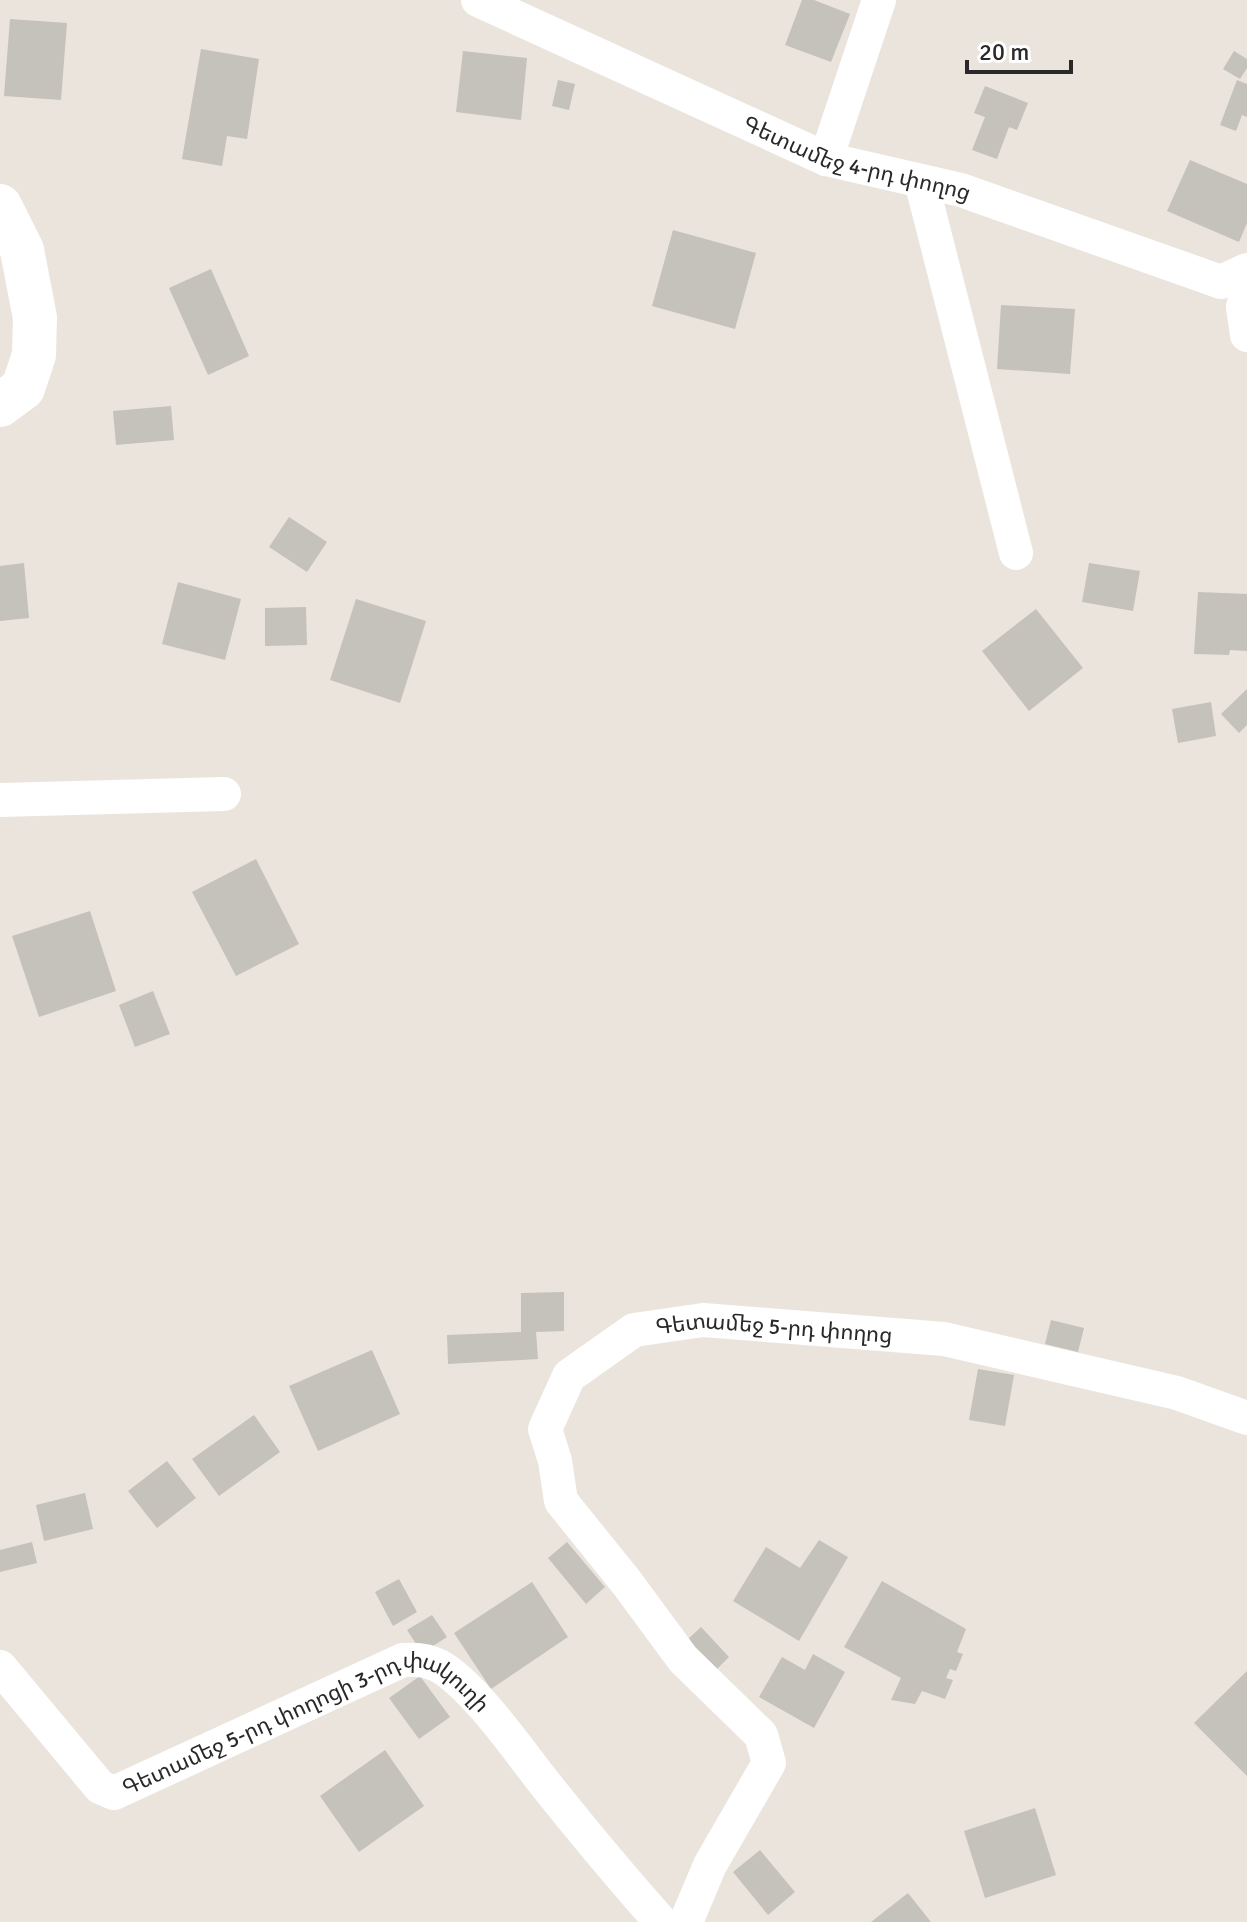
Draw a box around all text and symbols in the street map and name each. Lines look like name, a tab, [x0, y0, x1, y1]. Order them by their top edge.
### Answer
scale bar	[967, 24, 1071, 74]
text: 20 m	[979, 37, 1029, 67]
street label: Գետամեջ 4-րդ փողոց	[739, 110, 975, 206]
street label: Գետամեջ 5-րդ փողոց	[654, 1307, 893, 1349]
street label: Գետամեջ 5-րդ փողոցի 3-րդ փակուղի	[118, 1646, 495, 1801]

